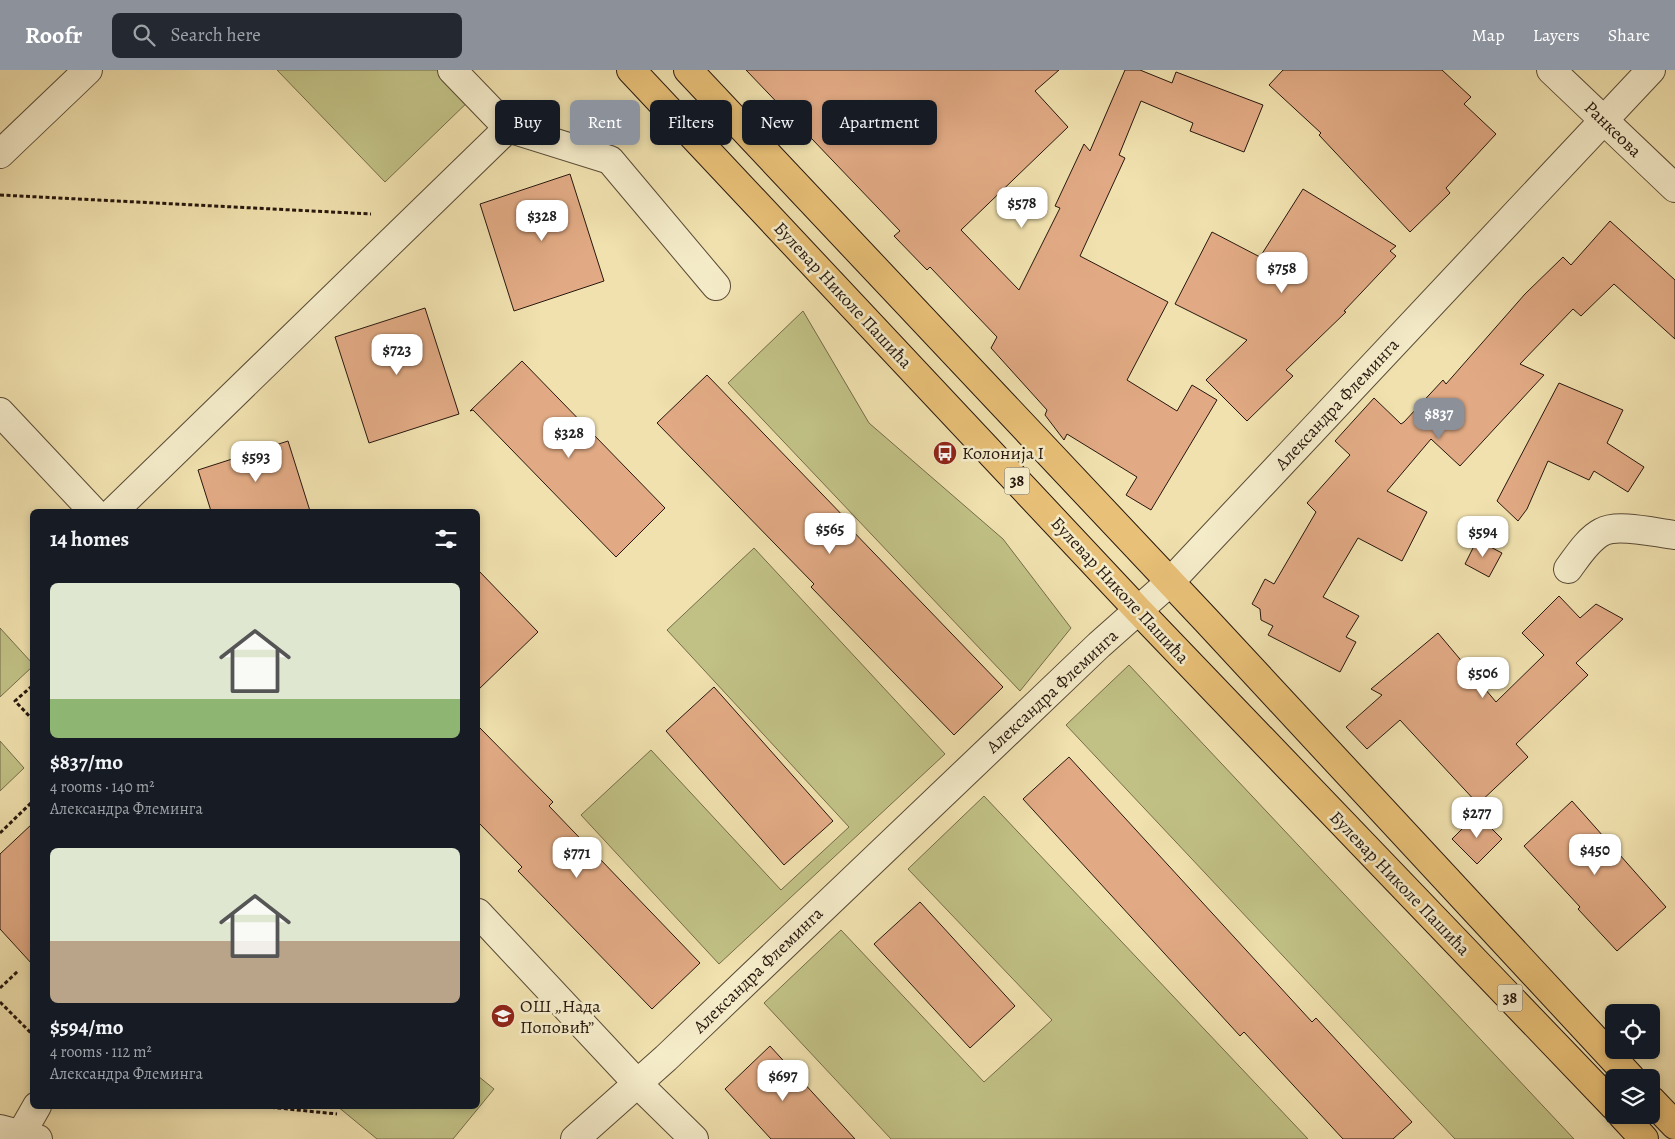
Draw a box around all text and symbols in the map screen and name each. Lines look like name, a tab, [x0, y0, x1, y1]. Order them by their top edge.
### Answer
search box	[112, 13, 462, 58]
text: Roofr	[25, 19, 82, 51]
icon: search	[130, 21, 158, 49]
text: Search here	[170, 22, 261, 48]
text: Map	[1472, 23, 1505, 47]
text: Layers	[1533, 23, 1580, 47]
text: Share	[1608, 23, 1650, 47]
street label: Ранкеова	[1579, 96, 1648, 163]
chip: Buy	[495, 100, 560, 145]
chip: Rent	[570, 100, 640, 145]
chip: Filters	[650, 100, 732, 145]
chip: New	[742, 100, 812, 145]
chip: Apartment	[822, 100, 937, 145]
pin: $578	[992, 186, 1052, 229]
text: $578	[1008, 192, 1036, 214]
pin: $328	[512, 200, 572, 242]
text: $328	[527, 205, 557, 227]
street label: Булевар Николе Пашића	[769, 216, 918, 374]
pin: $758	[1252, 252, 1312, 294]
text: $758	[1268, 257, 1296, 279]
street label: Александра Флеминга	[1269, 332, 1405, 476]
pin: $723	[367, 334, 427, 376]
text: $723	[383, 339, 411, 361]
pin: $837	[1409, 398, 1469, 440]
text: $837	[1425, 403, 1453, 425]
pin: $328	[539, 416, 599, 459]
text: $328	[554, 422, 584, 444]
pin: $593	[226, 440, 286, 483]
bus stop icon: Колонија I	[932, 440, 958, 466]
place label: Колонија I	[962, 441, 1044, 465]
text: $593	[242, 446, 270, 468]
road number: 38	[1004, 468, 1030, 494]
street label: Булевар Николе Пашића	[1046, 511, 1195, 669]
pin: $565	[800, 512, 860, 555]
pin: $594	[1453, 516, 1513, 558]
text: $565	[816, 518, 844, 540]
text: $594	[1468, 521, 1498, 543]
text: 14 homes	[50, 525, 129, 553]
icon: filters	[432, 525, 460, 553]
icon: home	[210, 616, 300, 706]
street label: Александра Флеминга	[980, 623, 1124, 759]
pin: $506	[1453, 656, 1513, 699]
text: $506	[1468, 662, 1498, 684]
text: $837/mo	[50, 748, 123, 776]
text: 4 rooms · 140 m²	[50, 776, 155, 798]
pin: $277	[1447, 796, 1507, 839]
text: Александра Флеминга	[50, 798, 203, 820]
text: $277	[1463, 802, 1491, 824]
street label: Булевар Николе Пашића	[1324, 805, 1476, 961]
pin: $450	[1565, 834, 1625, 876]
pin: $771	[547, 836, 607, 879]
text: $450	[1580, 839, 1610, 861]
text: $771	[564, 842, 590, 864]
icon: home	[210, 881, 300, 971]
street label: Александра Флеминга	[687, 901, 829, 1039]
road number: 38	[1498, 984, 1522, 1011]
place label: ОШ „Нада Поповић”	[520, 994, 601, 1039]
school or university icon: ОШ „Нада Поповић”	[490, 1003, 516, 1029]
map controls	[1605, 1004, 1660, 1124]
button: locate	[1605, 1004, 1660, 1059]
text: $594/mo	[50, 1013, 124, 1041]
text: 4 rooms · 112 m²	[50, 1041, 152, 1063]
pin: $697	[753, 1060, 813, 1102]
text: Александра Флеминга	[50, 1063, 203, 1085]
text: $697	[768, 1065, 798, 1087]
button: layers	[1605, 1069, 1660, 1124]

